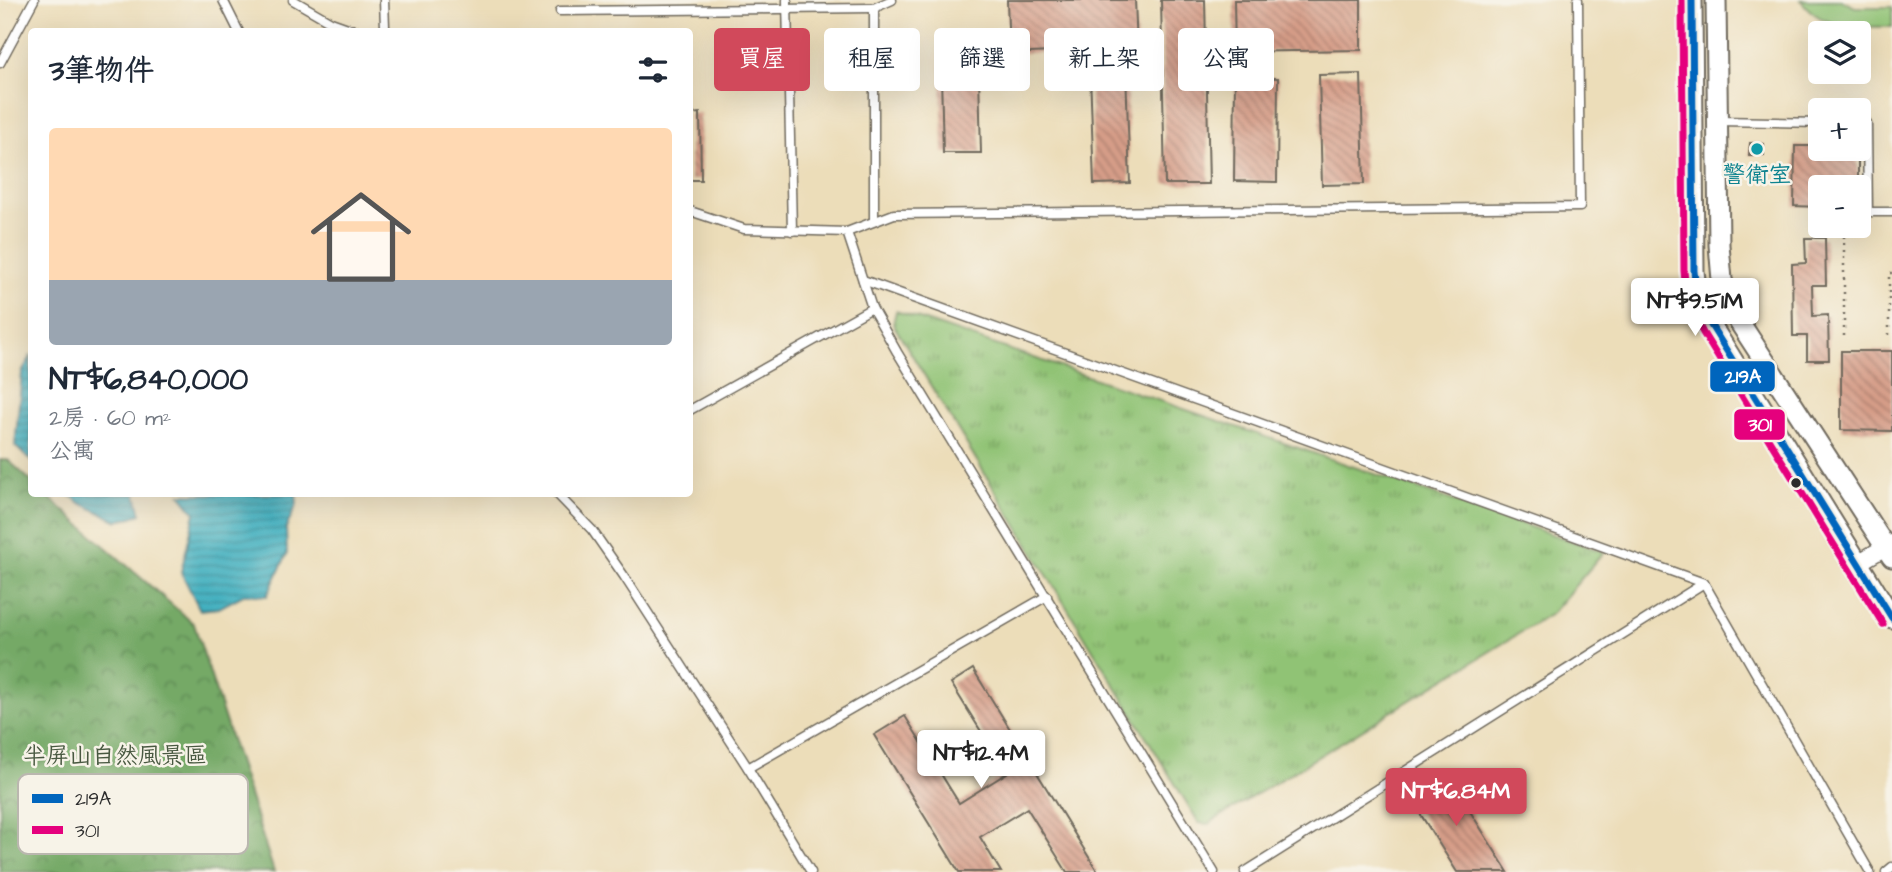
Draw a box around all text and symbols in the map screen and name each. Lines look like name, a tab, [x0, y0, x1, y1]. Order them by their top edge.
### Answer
map controls	[1808, 21, 1871, 238]
button: layers	[1808, 21, 1871, 84]
chip: 買屋	[714, 28, 810, 91]
chip: 租屋	[824, 28, 920, 91]
chip: 篩選	[934, 28, 1030, 91]
chip: 新上架	[1044, 28, 1164, 91]
chip: 公寓	[1178, 28, 1274, 91]
text: 3筆物件	[49, 50, 154, 92]
icon: filters	[634, 51, 672, 89]
button: +	[1808, 98, 1871, 161]
marker: 警衛室	[1749, 141, 1765, 157]
place label: 警衛室	[1723, 159, 1792, 191]
icon: home	[298, 174, 424, 300]
button: −	[1808, 175, 1871, 238]
pin: NT$9.51M	[1623, 278, 1767, 338]
text: NT$9.51M	[1647, 285, 1743, 317]
text: NT$6,840,000	[49, 359, 248, 401]
line badge: 219A	[1709, 360, 1776, 393]
text: 219A	[1724, 364, 1762, 391]
text: 2房 · 60 m²	[49, 402, 171, 434]
line badge: 301	[1733, 408, 1786, 441]
text: 301	[1747, 412, 1773, 439]
text: 公寓	[49, 435, 95, 467]
unlabelled marker	[1789, 476, 1803, 490]
pin: NT$12.4M	[909, 730, 1053, 790]
text: NT$12.4M	[933, 737, 1029, 769]
park label: 半屏山自然風景區	[23, 740, 207, 772]
pin: NT$6.84M	[1384, 768, 1528, 828]
legend	[18, 774, 248, 854]
text: NT$6.84M	[1402, 775, 1510, 807]
text: 219A	[75, 786, 111, 813]
text: 301	[75, 818, 100, 845]

